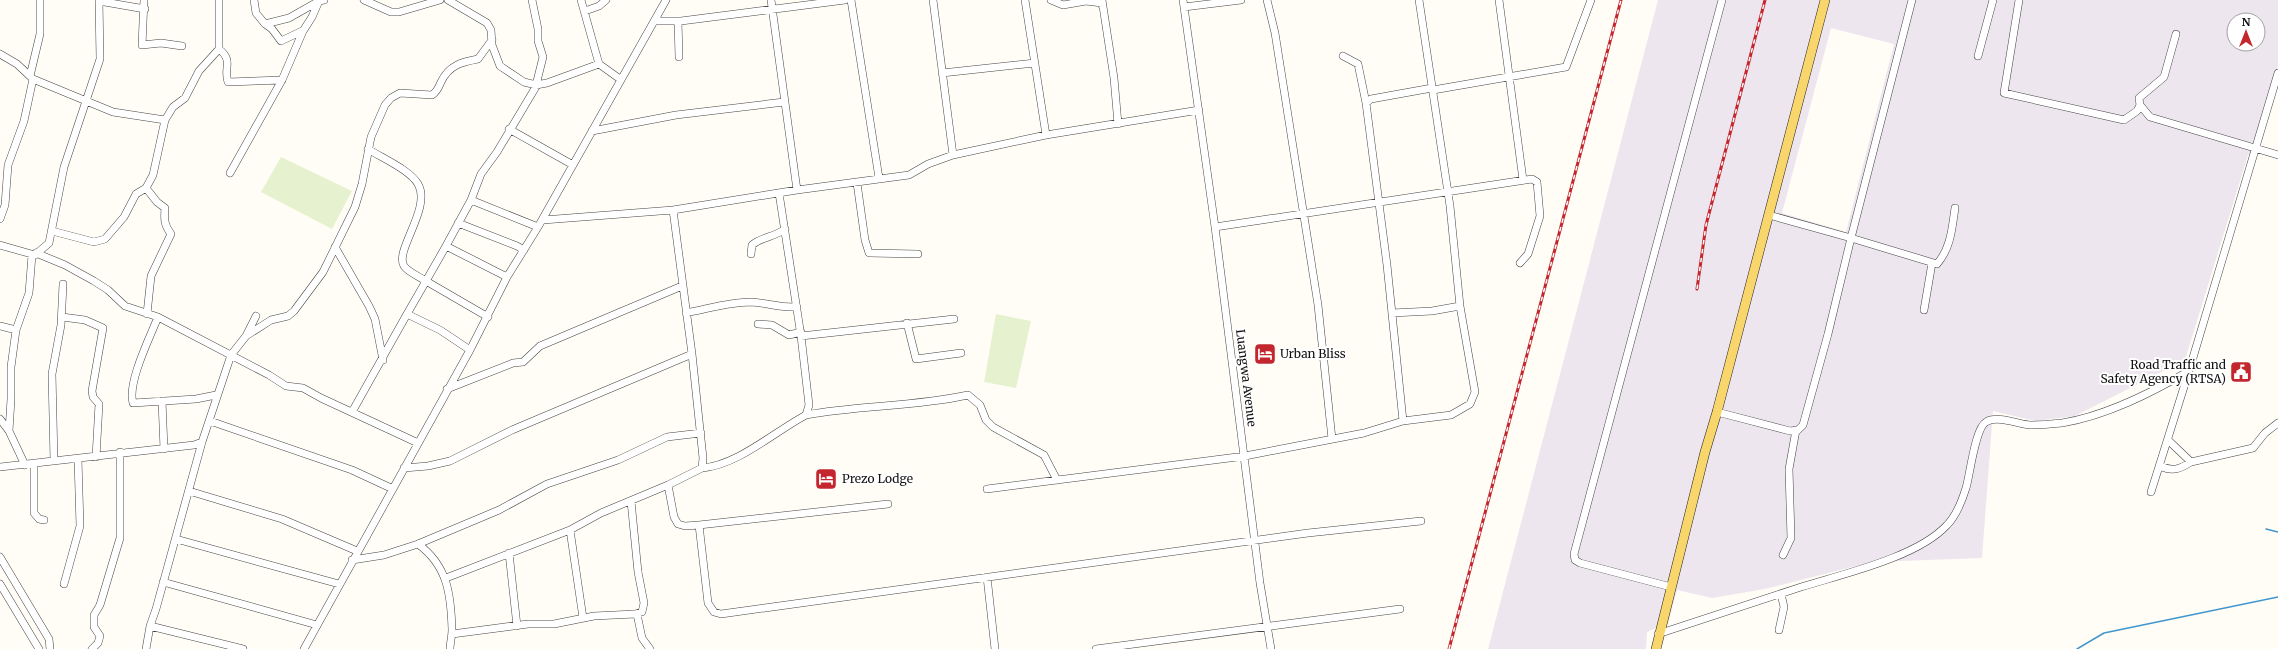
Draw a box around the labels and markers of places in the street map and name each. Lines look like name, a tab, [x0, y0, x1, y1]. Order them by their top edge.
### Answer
hotel icon: Urban Bliss	[1252, 341, 1278, 367]
place label: Urban Bliss	[1280, 346, 1346, 361]
place label: Road Traffic and Safety Agency (RTSA)	[2101, 357, 2226, 386]
public building icon: Road Traffic and Safety Agency (RTSA)	[2228, 359, 2254, 385]
hotel icon: Prezo Lodge	[813, 466, 839, 492]
place label: Prezo Lodge	[842, 471, 913, 486]

